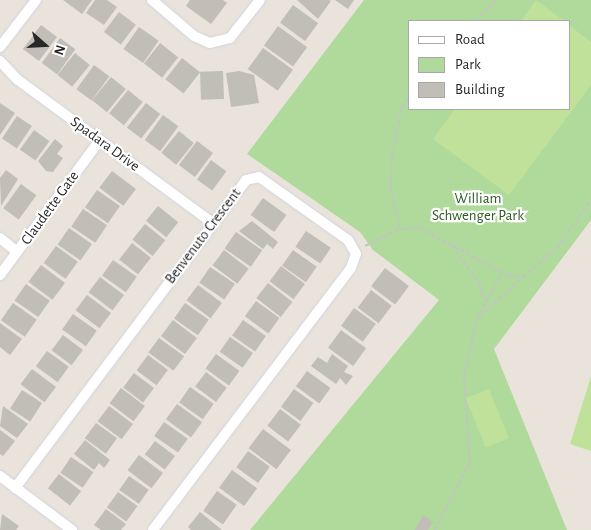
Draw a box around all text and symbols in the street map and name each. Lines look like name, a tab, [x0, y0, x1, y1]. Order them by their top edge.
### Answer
north arrow	[20, 20, 70, 70]
legend	[408, 20, 571, 110]
text: Road	[455, 32, 485, 47]
text: N	[51, 43, 67, 57]
text: Park	[455, 57, 481, 72]
text: Building	[455, 82, 505, 97]
street label: Spadara Drive	[67, 113, 143, 175]
street label: Claudette Gate	[17, 168, 83, 248]
street label: Benvenuto Crescent	[161, 185, 245, 287]
park label: William Schwenger Park	[432, 189, 524, 224]

